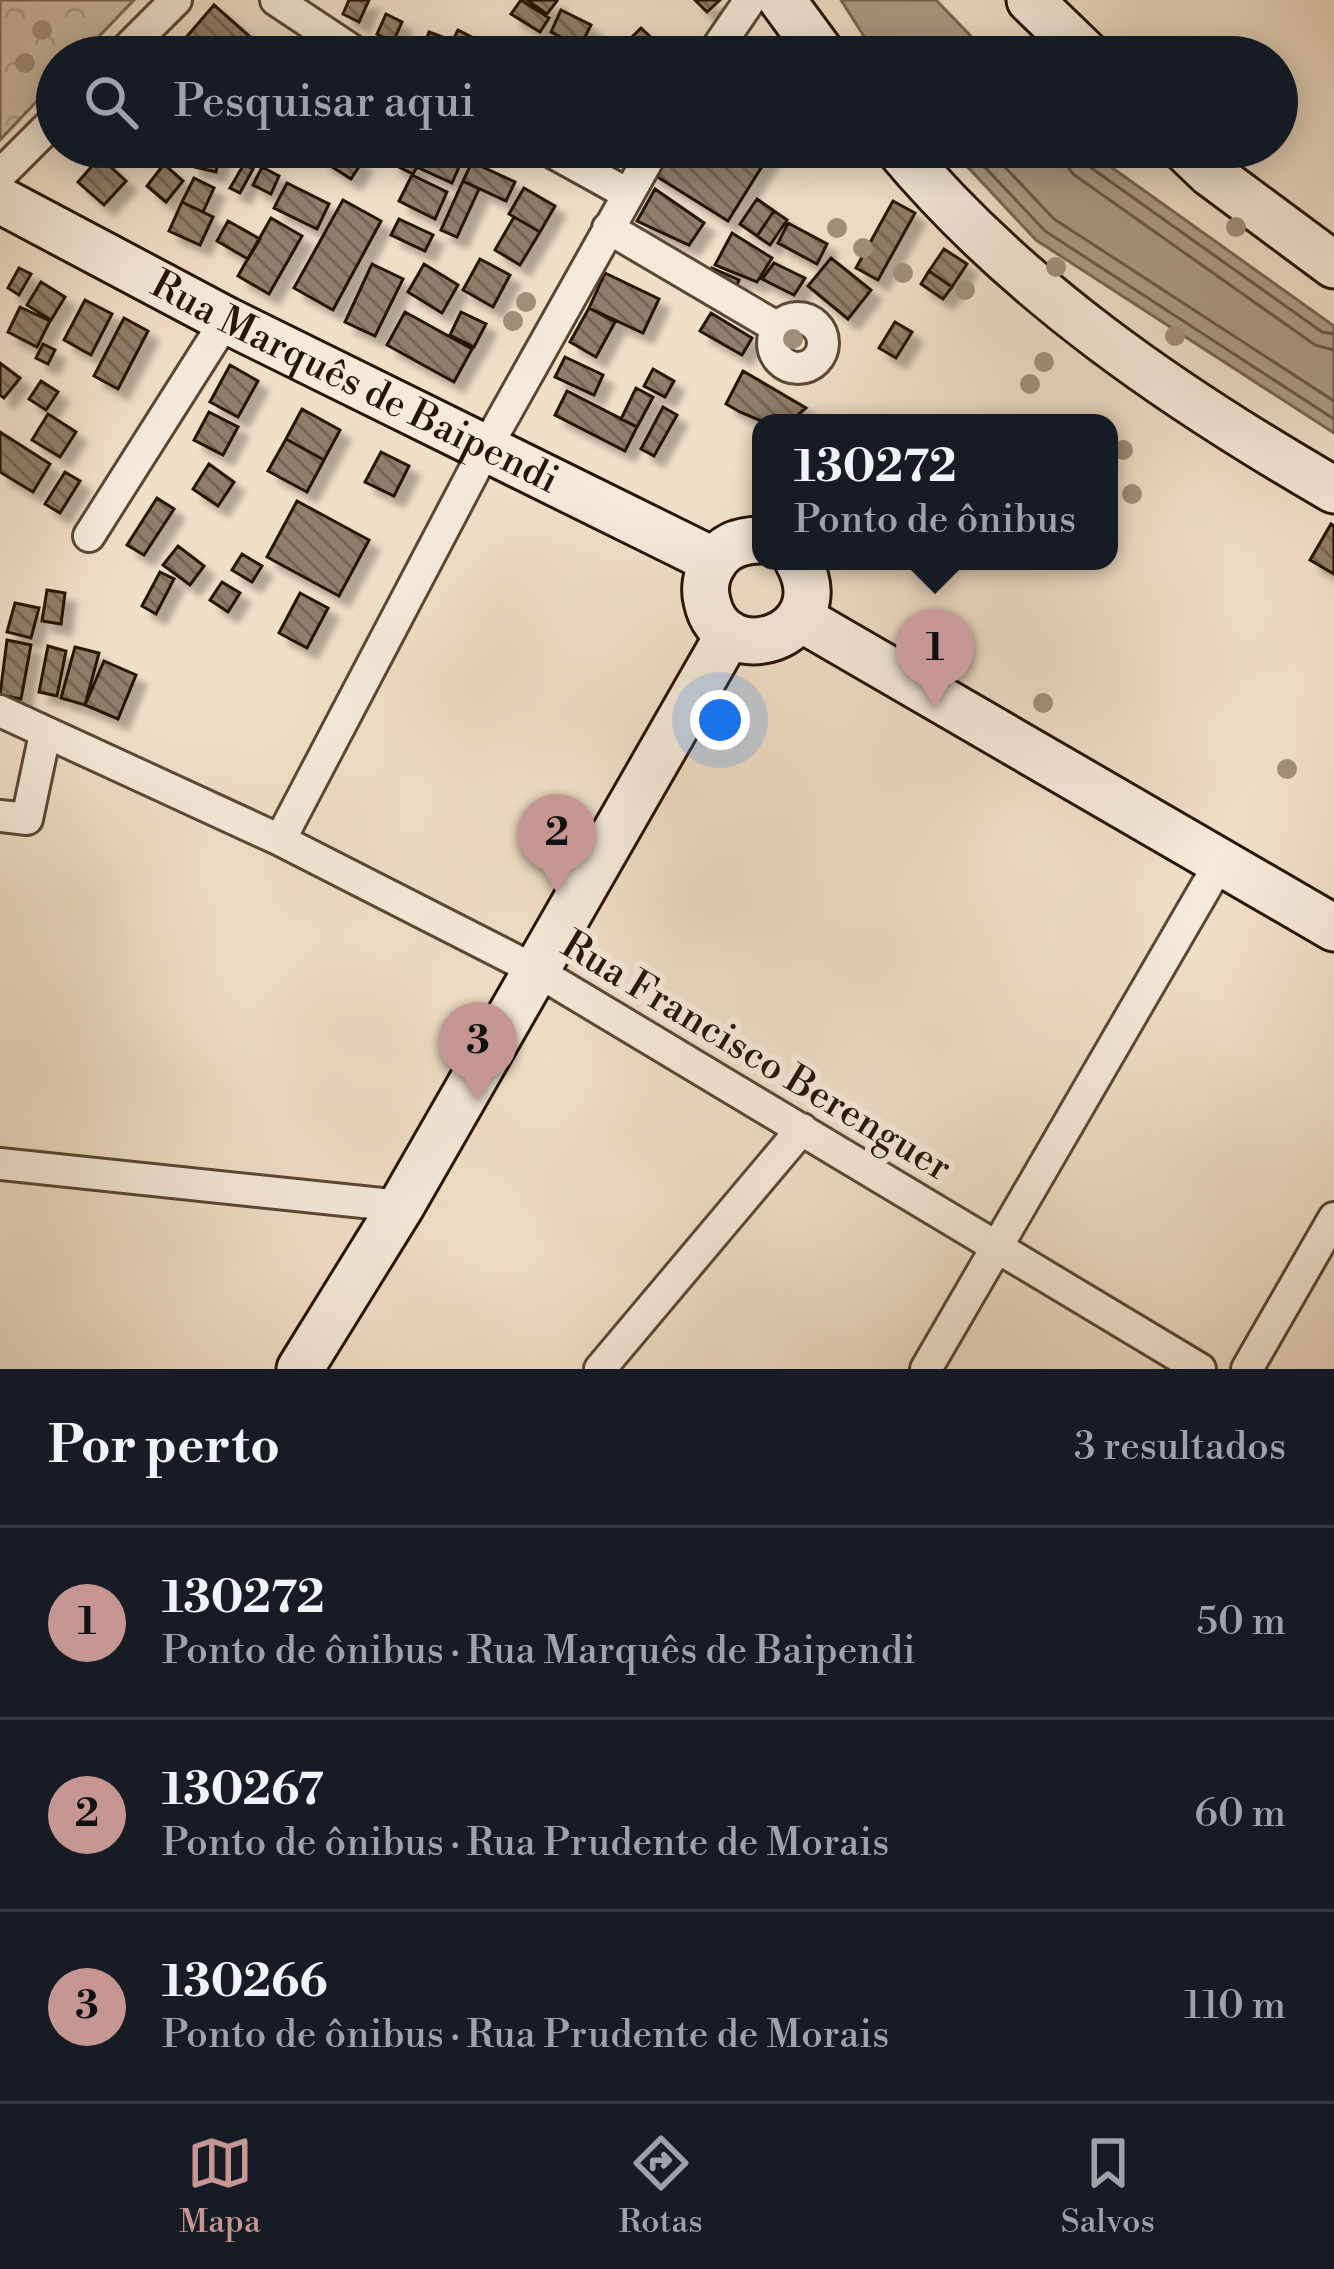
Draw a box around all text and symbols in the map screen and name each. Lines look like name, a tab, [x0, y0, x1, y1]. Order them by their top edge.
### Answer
search box	[36, 36, 1298, 168]
icon: search	[78, 69, 144, 135]
text: Pesquisar aqui	[174, 74, 475, 131]
street label: Rua Marquês de Baipendi	[142, 260, 567, 505]
popup	[752, 414, 1118, 570]
text: 130272	[794, 439, 957, 496]
text: Ponto de ônibus	[794, 496, 1076, 545]
pin: 1	[896, 609, 974, 708]
your location	[690, 690, 750, 750]
pin: 2	[518, 794, 596, 893]
street label: Rua Francisco Berenguer	[552, 921, 960, 1193]
pin: 3	[439, 1002, 517, 1101]
text: Por perto	[48, 1415, 280, 1479]
text: 3 resultados	[1074, 1423, 1286, 1472]
text: 130272	[162, 1570, 325, 1627]
text: 1	[78, 1598, 96, 1647]
text: 50 m	[1196, 1598, 1286, 1647]
text: Ponto de ônibus · Rua Marquês de Baipendi	[162, 1627, 916, 1676]
text: 130267	[162, 1762, 324, 1819]
text: 2	[75, 1790, 99, 1839]
text: 60 m	[1194, 1790, 1286, 1839]
text: Ponto de ônibus · Rua Prudente de Morais	[162, 1819, 889, 1868]
text: 130266	[162, 1954, 328, 2011]
text: 3	[75, 1982, 99, 2031]
text: 110 m	[1184, 1982, 1286, 2031]
text: Ponto de ônibus · Rua Prudente de Morais	[162, 2011, 889, 2060]
tab: Mapa	[179, 2130, 261, 2243]
tab: Rotas	[619, 2130, 703, 2243]
tab: Salvos	[1061, 2130, 1155, 2243]

